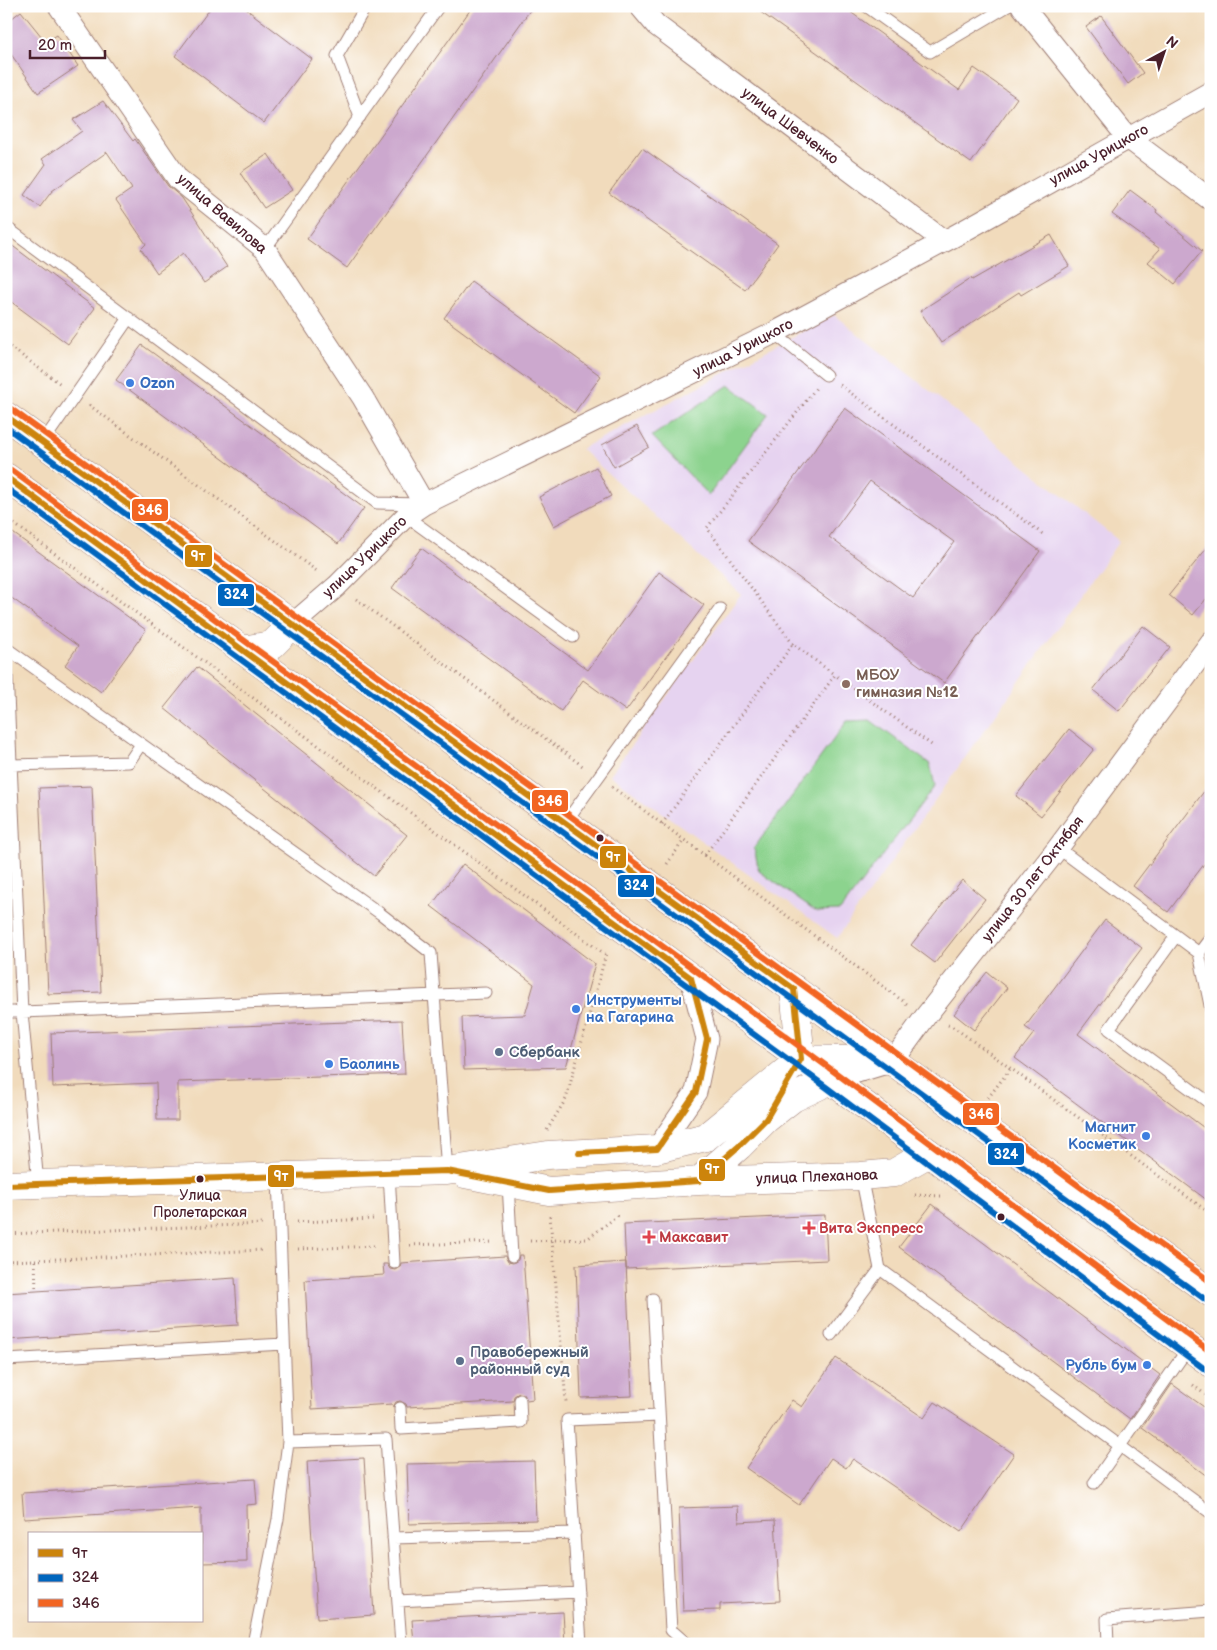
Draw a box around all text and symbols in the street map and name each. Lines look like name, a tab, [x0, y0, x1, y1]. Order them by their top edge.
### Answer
scale bar	[30, 28, 105, 60]
north arrow	[1140, 28, 1190, 78]
text: N	[1163, 33, 1182, 52]
text: 20 m	[38, 36, 72, 55]
street label: улица Шевченко	[738, 83, 842, 169]
street label: улица Урицкого	[1046, 120, 1152, 190]
street label: улица Вавилова	[173, 170, 271, 258]
street label: улица Урицкого	[690, 315, 796, 381]
place label: Ozon	[140, 374, 175, 393]
marker: Ozon	[124, 377, 136, 389]
line badge: 346	[131, 498, 169, 522]
text: 346	[138, 502, 162, 519]
street label: улица Урицкого	[319, 512, 411, 602]
line badge: 9т	[184, 544, 213, 568]
text: 9т	[191, 548, 206, 565]
line badge: 324	[217, 583, 255, 607]
text: 324	[224, 586, 249, 603]
place label: МБОУ гимназия №12	[856, 666, 958, 702]
marker: МБОУ гимназия №12	[840, 678, 852, 690]
line badge: 346	[531, 789, 569, 813]
text: 346	[538, 793, 562, 810]
street label: улица 30 лет Октября	[978, 812, 1088, 946]
unlabelled marker	[595, 833, 605, 843]
line badge: 9т	[599, 845, 627, 869]
text: 9т	[606, 849, 621, 866]
line badge: 324	[617, 874, 655, 898]
text: 324	[624, 877, 649, 894]
place label: Инструменты на Гагарина	[586, 991, 682, 1027]
marker: Инструменты на Гагарина	[570, 1003, 582, 1015]
place label: Сбербанк	[509, 1043, 581, 1062]
marker: Сбербанк	[493, 1046, 505, 1058]
place label: Баолинь	[339, 1055, 400, 1074]
marker: Баолинь	[323, 1058, 335, 1070]
line badge: 346	[962, 1102, 1000, 1126]
text: 346	[969, 1106, 993, 1123]
place label: Магнит Косметик	[1068, 1118, 1137, 1154]
marker: Магнит Косметик	[1140, 1130, 1152, 1142]
line badge: 324	[987, 1142, 1025, 1166]
text: 324	[994, 1146, 1019, 1163]
line badge: 9т	[698, 1158, 726, 1182]
text: 9т	[705, 1161, 720, 1178]
line badge: 9т	[267, 1164, 295, 1188]
street label: улица Плеханова	[756, 1165, 879, 1189]
text: 9т	[274, 1168, 289, 1185]
marker: Улица Пролетарская	[195, 1174, 205, 1184]
place label: Улица Пролетарская	[153, 1187, 247, 1221]
unlabelled marker	[996, 1212, 1006, 1222]
place label: Вита Экспресс	[819, 1219, 924, 1238]
marker: Вита Экспресс	[803, 1222, 815, 1234]
place label: Максавит	[659, 1228, 729, 1247]
marker: Максавит	[643, 1231, 655, 1243]
place label: Правобережный районный суд	[470, 1343, 589, 1379]
marker: Правобережный районный суд	[454, 1355, 466, 1367]
place label: Рубль бум	[1065, 1356, 1137, 1375]
marker: Рубль бум	[1141, 1359, 1153, 1371]
legend	[28, 1532, 202, 1622]
text: 9т	[72, 1544, 88, 1563]
text: 324	[72, 1568, 99, 1587]
text: 346	[72, 1594, 100, 1613]

